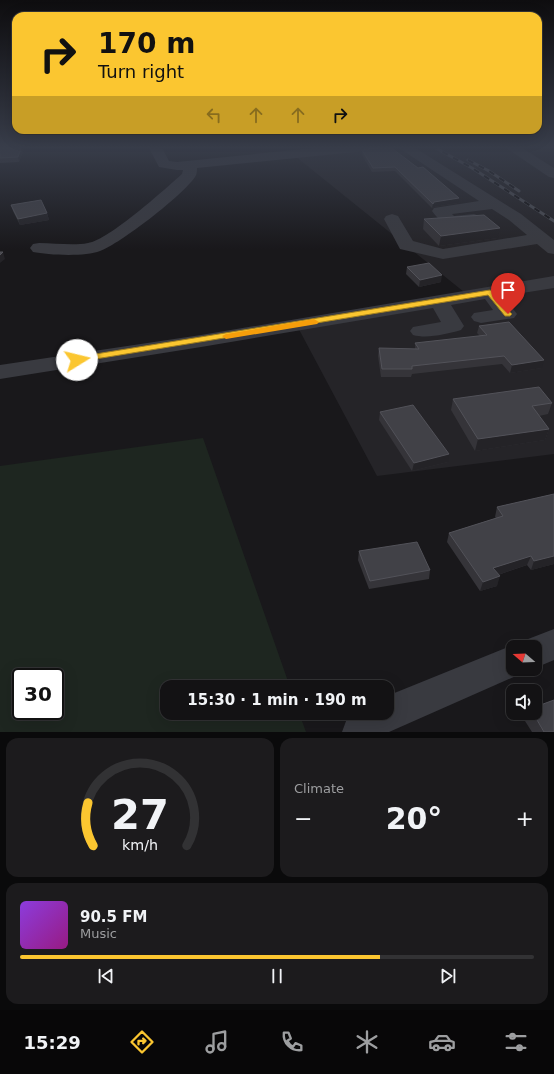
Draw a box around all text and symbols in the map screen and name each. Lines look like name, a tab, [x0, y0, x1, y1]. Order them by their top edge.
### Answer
text: 170 m	[98, 27, 195, 60]
icon: right	[32, 28, 84, 80]
text: Turn right	[98, 61, 184, 82]
icon: left	[203, 104, 225, 126]
icon: ahead	[245, 104, 267, 126]
icon: ahead	[287, 104, 309, 126]
icon: right	[329, 104, 351, 126]
pin	[491, 273, 525, 314]
icon: arrive	[497, 279, 519, 301]
position arrow	[56, 339, 98, 381]
north arrow	[506, 640, 542, 676]
map controls	[506, 640, 542, 720]
speed limit sign: 30	[12, 668, 64, 720]
button: sound	[506, 684, 542, 720]
text: 15:30 · 1 min · 190 m	[187, 691, 367, 709]
text: Climate	[294, 781, 344, 796]
text: 27	[111, 789, 169, 838]
text: 20°	[386, 801, 442, 836]
text: −	[294, 806, 312, 831]
text: +	[516, 806, 534, 831]
text: km/h	[122, 836, 158, 852]
text: 90.5 FM	[80, 908, 147, 926]
text: Music	[80, 926, 117, 941]
icon: previous	[95, 965, 117, 987]
icon: pause	[266, 965, 288, 987]
icon: next	[437, 965, 459, 987]
icon: directions	[128, 1028, 156, 1056]
icon: music	[203, 1028, 231, 1056]
icon: phone	[278, 1028, 306, 1056]
icon: climate	[353, 1028, 381, 1056]
icon: car	[428, 1028, 456, 1056]
icon: filters	[502, 1028, 530, 1056]
text: 15:29	[23, 1032, 81, 1053]

